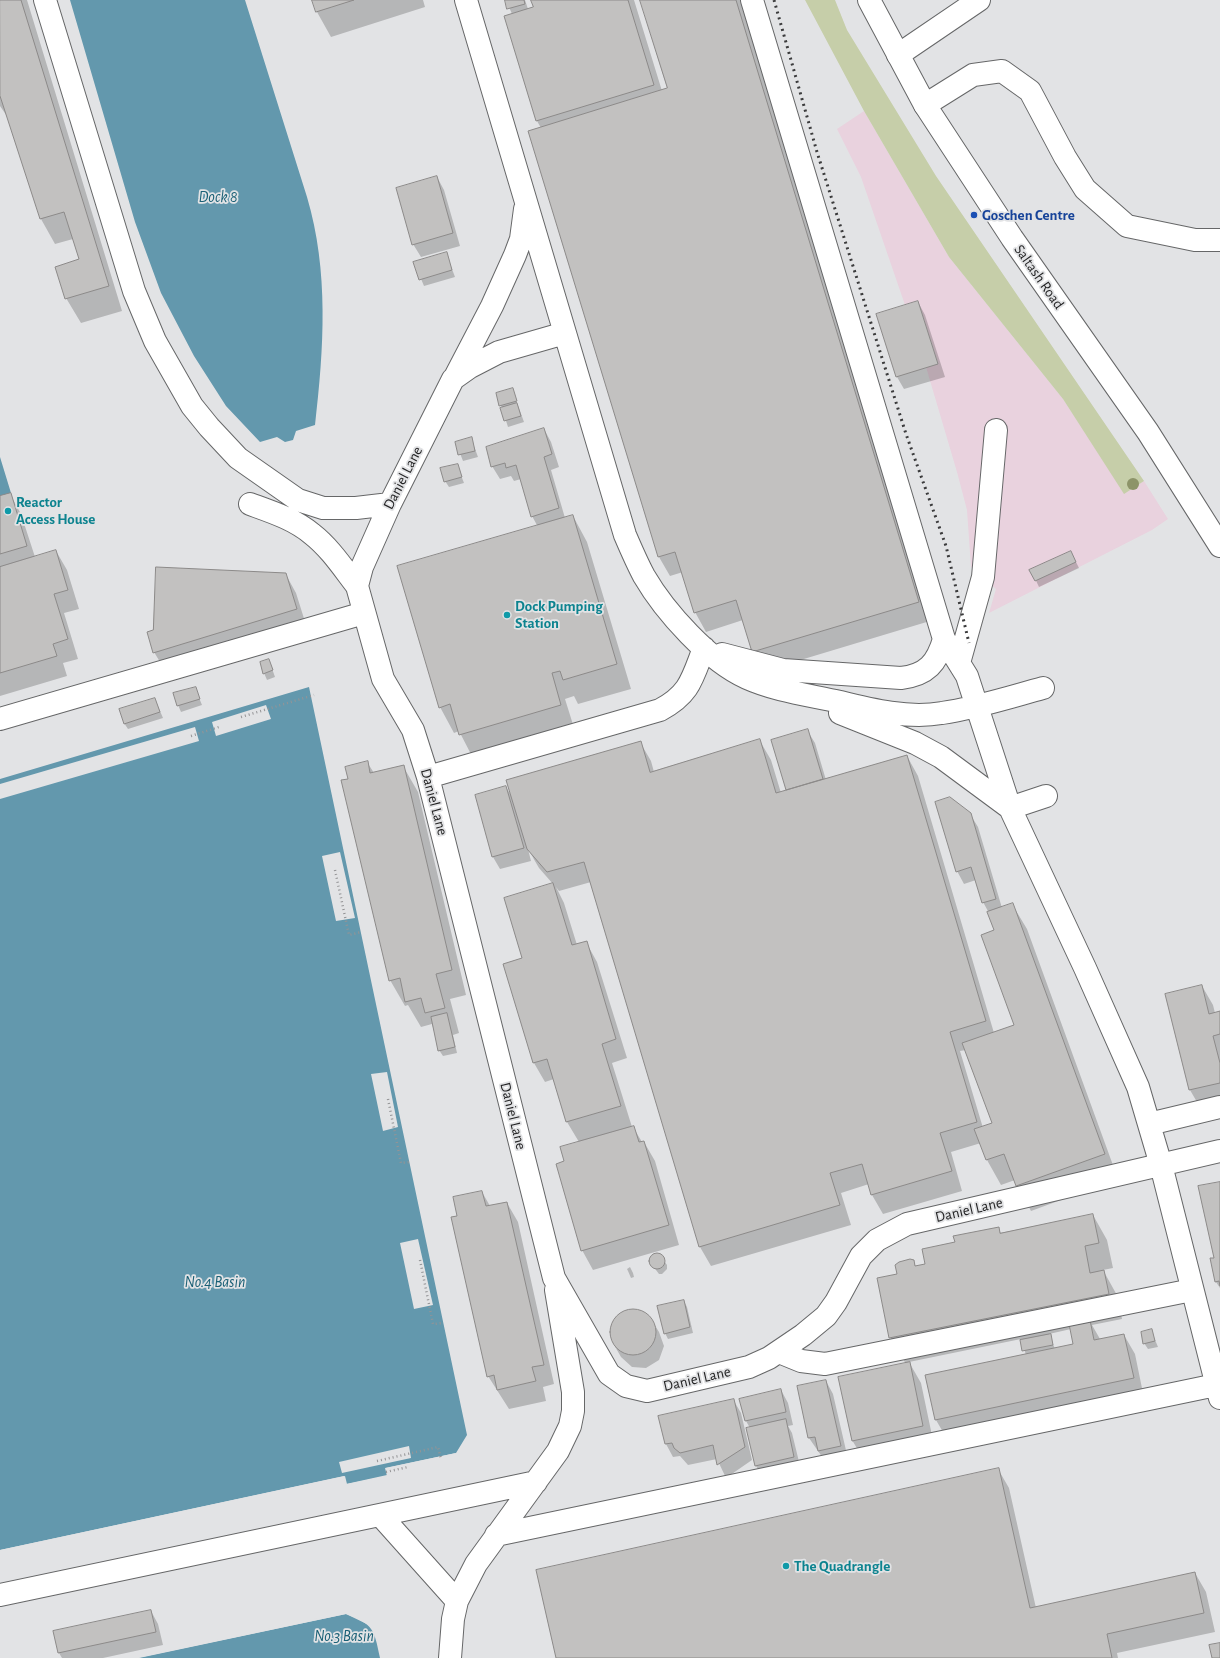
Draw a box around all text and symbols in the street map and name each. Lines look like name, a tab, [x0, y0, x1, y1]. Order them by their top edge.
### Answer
water label: Dock 8	[198, 187, 238, 207]
place label: Goschen Centre	[982, 206, 1075, 224]
marker: Goschen Centre	[969, 210, 979, 220]
street label: Saltash Road	[1010, 241, 1068, 313]
street label: Daniel Lane	[379, 443, 427, 513]
place label: Reactor Access House	[16, 493, 95, 528]
marker: Reactor Access House	[3, 506, 13, 516]
place label: Dock Pumping Station	[515, 597, 603, 632]
marker: Dock Pumping Station	[502, 610, 512, 620]
street label: Daniel Lane	[416, 767, 452, 837]
street label: Daniel Lane	[496, 1081, 530, 1151]
street label: Daniel Lane	[934, 1194, 1004, 1226]
water label: No.4 Basin	[185, 1272, 245, 1292]
street label: Daniel Lane	[662, 1363, 732, 1395]
place label: The Quadrangle	[794, 1557, 890, 1575]
marker: The Quadrangle	[781, 1561, 791, 1571]
water label: No.3 Basin	[314, 1626, 374, 1646]

